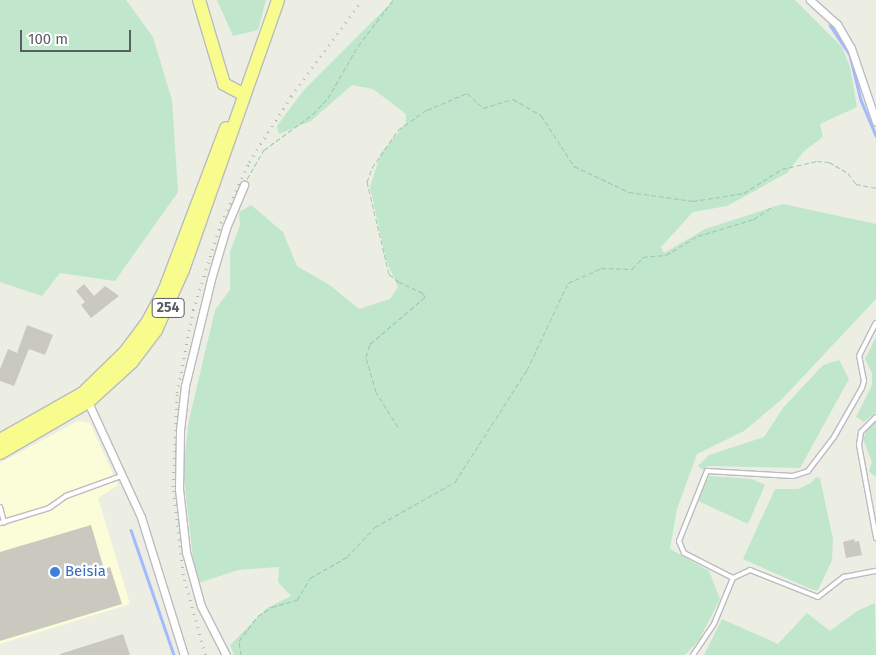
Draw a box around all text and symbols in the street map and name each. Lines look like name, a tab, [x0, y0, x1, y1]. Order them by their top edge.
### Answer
scale bar	[22, 20, 134, 52]
text: 100 m	[28, 30, 68, 48]
road number: 254	[150, 296, 186, 320]
place label: Beisia	[65, 563, 106, 581]
marker: Beisia	[49, 566, 61, 578]

